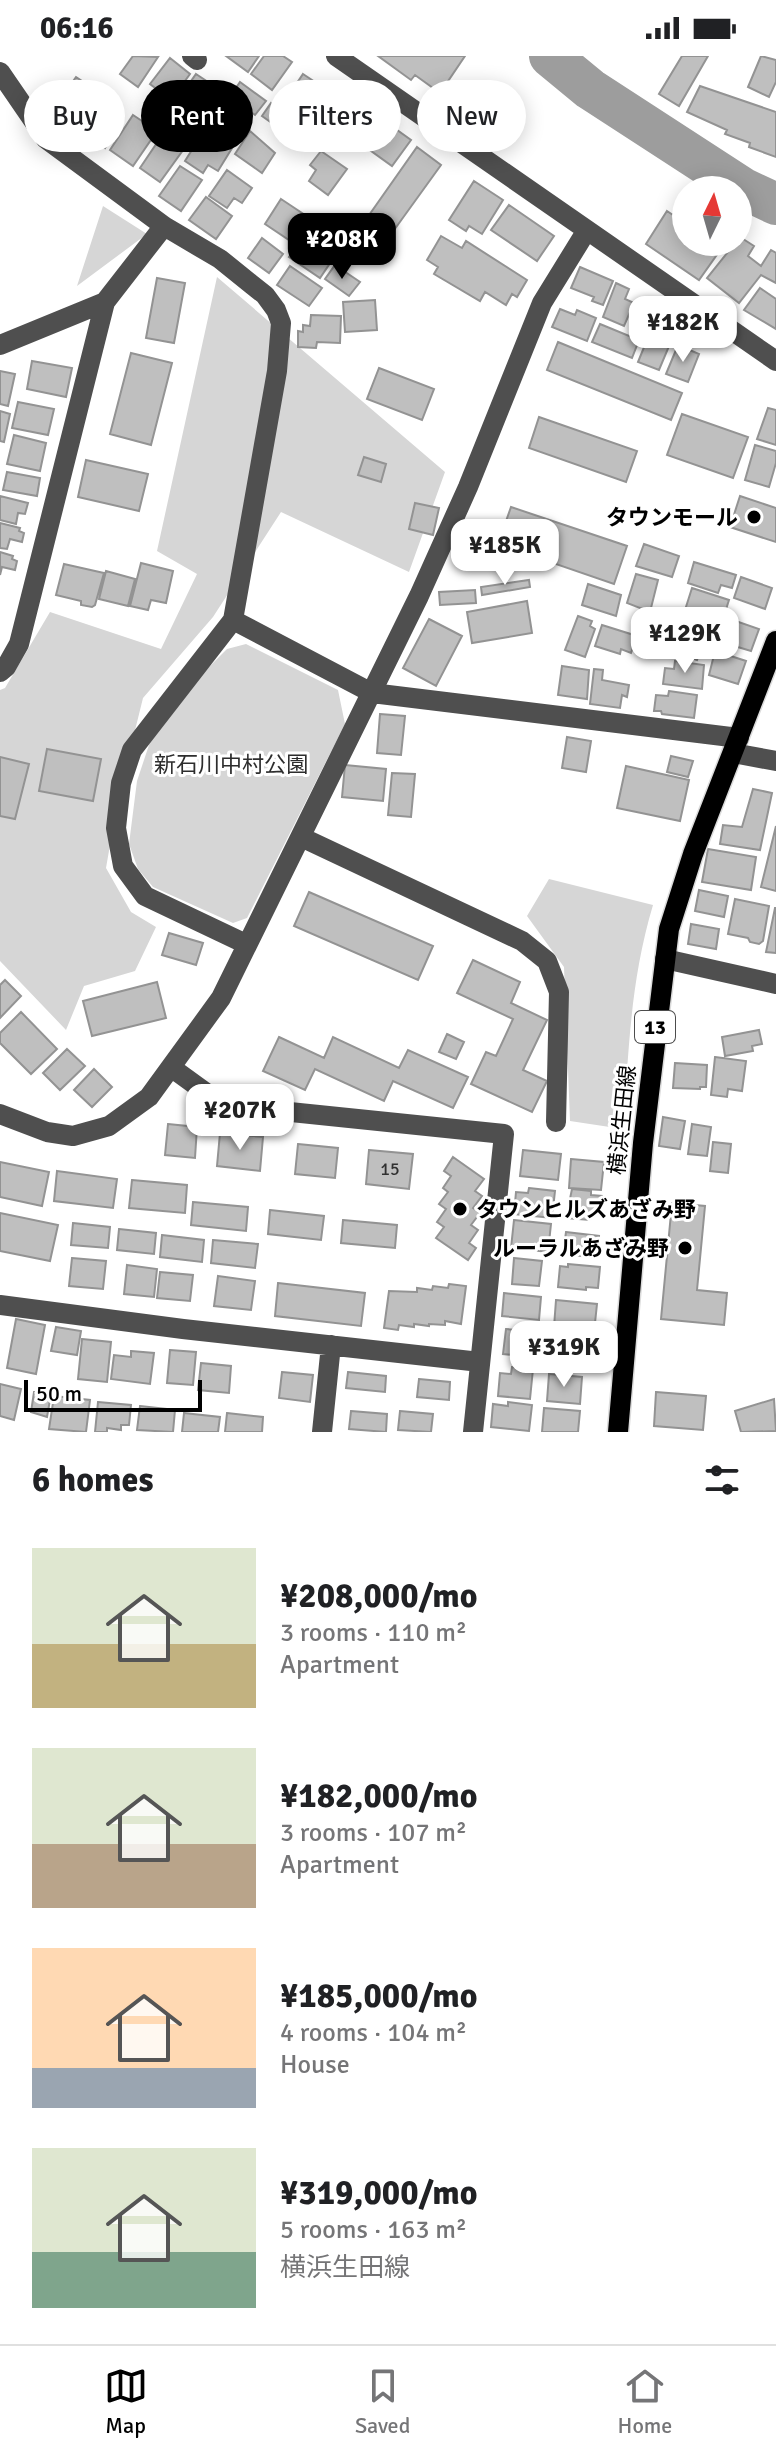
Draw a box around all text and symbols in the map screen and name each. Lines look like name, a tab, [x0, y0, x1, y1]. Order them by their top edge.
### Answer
text: 06:16	[40, 10, 114, 47]
chip: Buy	[24, 80, 125, 152]
chip: Rent	[141, 80, 253, 152]
chip: Filters	[269, 80, 401, 152]
chip: New	[417, 80, 526, 152]
north arrow	[672, 176, 752, 256]
map controls	[672, 176, 752, 256]
pin: ¥208K	[286, 213, 398, 281]
text: ¥208K	[306, 223, 378, 255]
pin: ¥182K	[627, 296, 739, 364]
text: ¥182K	[647, 306, 719, 338]
place label: タウンモール	[606, 504, 738, 531]
marker: タウンモール	[745, 508, 763, 526]
pin: ¥185K	[449, 519, 561, 587]
text: ¥185K	[469, 529, 541, 561]
pin: ¥129K	[629, 607, 741, 675]
text: ¥129K	[649, 617, 721, 649]
park label: 新石川中村公園	[154, 751, 308, 778]
road number: 13	[635, 1011, 675, 1043]
street label: 横浜生田線	[603, 1064, 641, 1176]
pin: ¥207K	[184, 1084, 296, 1152]
text: ¥207K	[204, 1094, 276, 1126]
house number: 15	[380, 1158, 400, 1180]
place label: タウンヒルズあざみ野	[476, 1196, 696, 1223]
marker: タウンヒルズあざみ野	[451, 1200, 469, 1218]
place label: ルーラルあざみ野	[493, 1235, 669, 1262]
marker: ルーラルあざみ野	[676, 1239, 694, 1257]
pin: ¥319K	[508, 1321, 620, 1389]
text: ¥319K	[528, 1331, 600, 1363]
scale bar	[24, 1376, 202, 1412]
text: 50 m	[36, 1380, 82, 1407]
icon: filters	[700, 1458, 744, 1502]
text: 6 homes	[32, 1459, 153, 1501]
text: ¥208,000/mo	[280, 1575, 478, 1617]
icon: home	[96, 1580, 192, 1676]
text: 3 rooms · 110 m²	[280, 1617, 467, 1649]
text: Apartment	[280, 1649, 399, 1681]
text: ¥182,000/mo	[280, 1775, 478, 1817]
icon: home	[96, 1780, 192, 1876]
text: 3 rooms · 107 m²	[280, 1817, 467, 1849]
text: Apartment	[280, 1849, 399, 1881]
text: ¥185,000/mo	[280, 1975, 478, 2017]
icon: home	[96, 1980, 192, 2076]
text: 4 rooms · 104 m²	[280, 2017, 467, 2049]
text: House	[280, 2049, 350, 2081]
text: ¥319,000/mo	[280, 2172, 478, 2214]
icon: home	[96, 2180, 192, 2276]
text: 5 rooms · 163 m²	[280, 2214, 467, 2246]
text: 横浜生田線	[280, 2252, 410, 2284]
tab: Map	[104, 2364, 148, 2439]
tab: Saved	[355, 2364, 410, 2439]
tab: Home	[618, 2364, 672, 2439]

